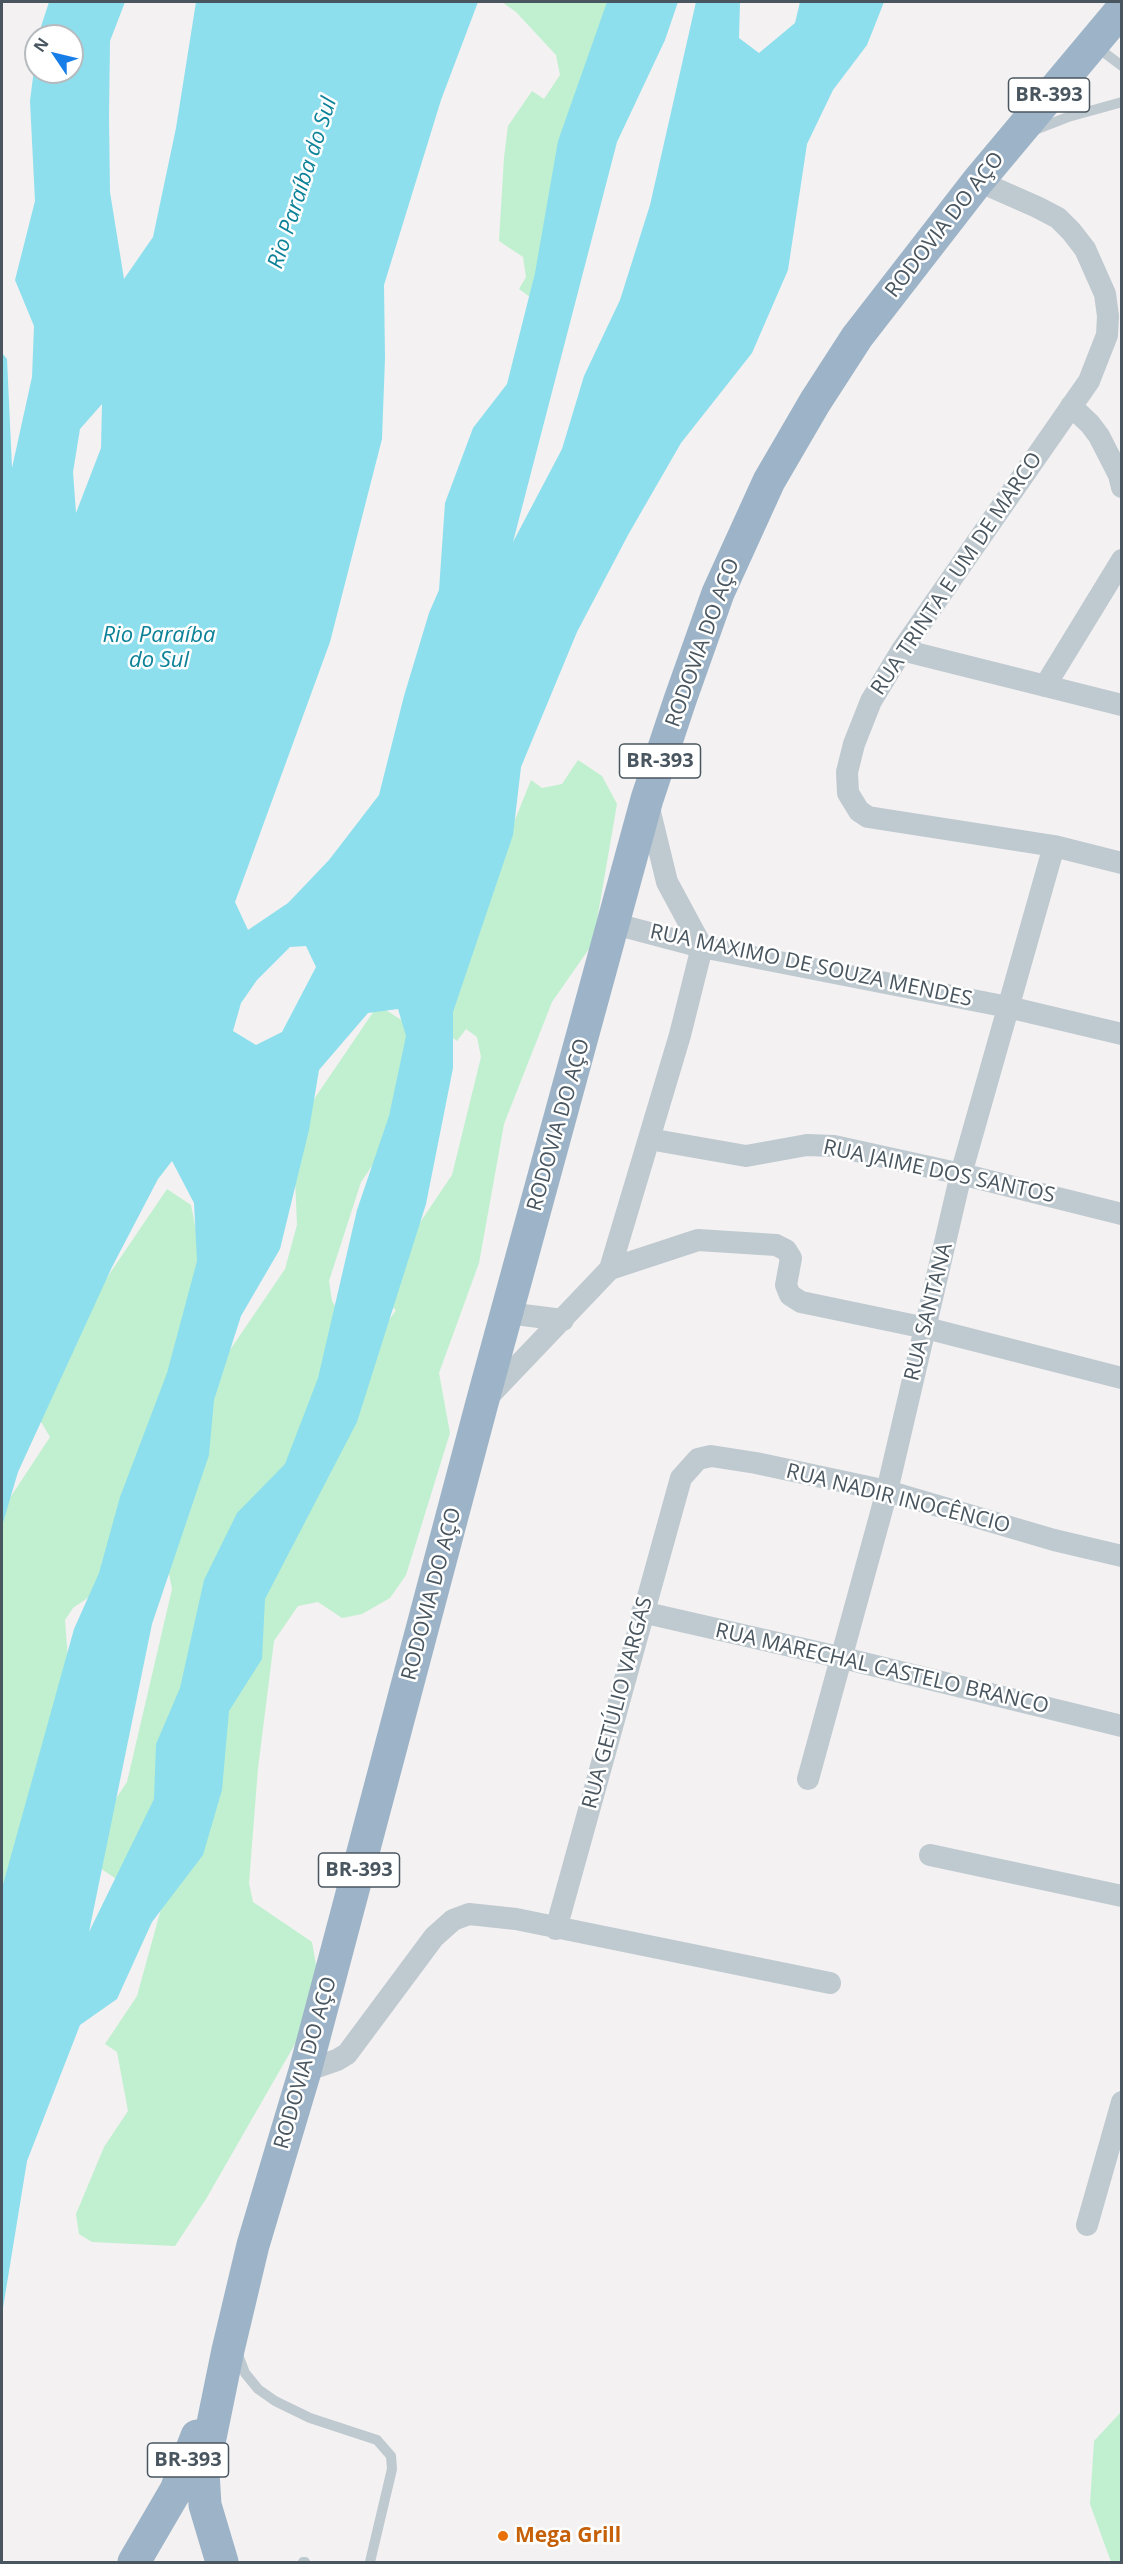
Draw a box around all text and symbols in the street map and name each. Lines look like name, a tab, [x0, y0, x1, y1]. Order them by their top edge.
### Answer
north arrow	[24, 24, 84, 84]
text: N	[28, 33, 54, 56]
road number: BR-393	[1008, 78, 1090, 112]
water label: Rio Paraíba do Sul	[263, 94, 343, 272]
street label: RODOVIA DO AÇO	[880, 147, 1010, 303]
street label: RUA TRINTA E UM DE MARCO	[866, 448, 1048, 700]
street label: RODOVIA DO AÇO	[661, 555, 745, 731]
water label: Rio Paraíba do Sul	[103, 623, 215, 674]
road number: BR-393	[620, 744, 700, 778]
street label: RUA MAXIMO DE SOUZA MENDES	[648, 919, 974, 1013]
street label: RODOVIA DO AÇO	[522, 1036, 596, 1214]
street label: RUA JAIME DOS SANTOS	[821, 1135, 1057, 1209]
street label: RUA SANTANA	[900, 1240, 958, 1384]
street label: RUA NADIR INOCÊNCIO	[783, 1459, 1013, 1539]
street label: RODOVIA DO AÇO	[397, 1505, 467, 1683]
street label: RUA GETÚLIO VARGAS	[578, 1594, 658, 1812]
street label: RUA MARECHAL CASTELO BRANCO	[713, 1618, 1051, 1720]
road number: BR-393	[318, 1853, 400, 1887]
street label: RODOVIA DO AÇO	[269, 1974, 343, 2152]
road number: BR-393	[148, 2443, 228, 2477]
place label: Mega Grill	[515, 2523, 621, 2549]
marker: Mega Grill	[496, 2529, 510, 2543]

